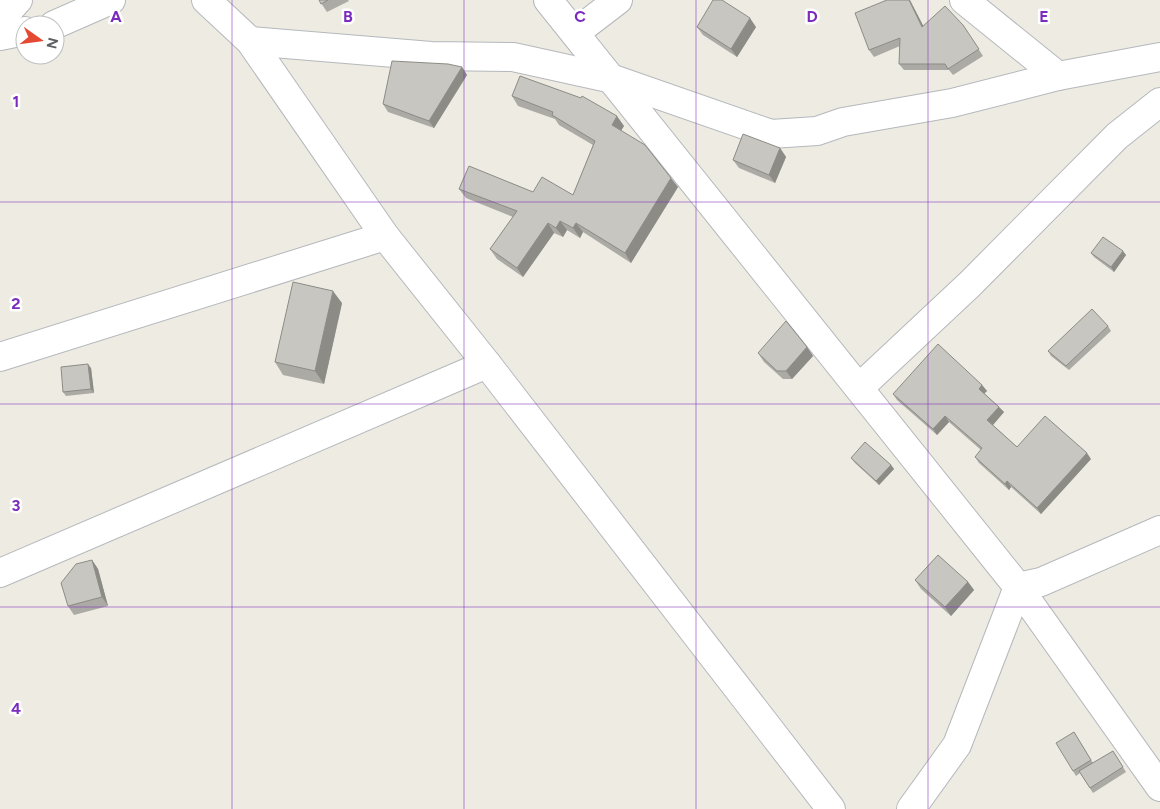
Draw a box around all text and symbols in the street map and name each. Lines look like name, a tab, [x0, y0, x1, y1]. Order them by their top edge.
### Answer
text: A	[110, 7, 122, 26]
text: B	[343, 7, 353, 26]
text: C	[574, 7, 586, 26]
text: D	[806, 7, 818, 26]
text: E	[1039, 7, 1049, 26]
north arrow	[15, 15, 65, 65]
text: N	[43, 36, 62, 50]
text: 1	[13, 92, 19, 111]
text: 2	[11, 294, 21, 313]
text: 3	[12, 496, 21, 515]
text: 4	[11, 699, 21, 718]

